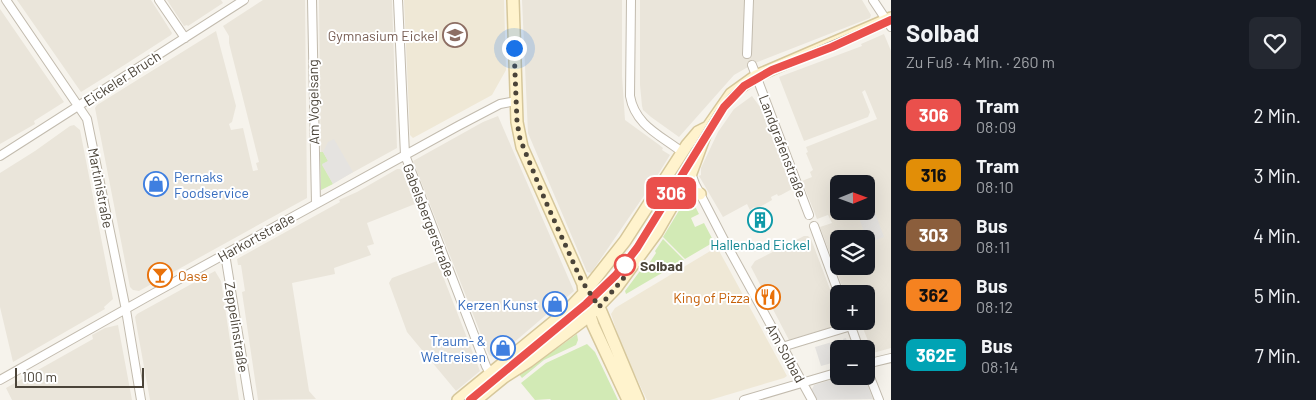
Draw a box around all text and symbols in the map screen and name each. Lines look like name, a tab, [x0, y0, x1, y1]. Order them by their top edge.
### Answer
button: heart	[1249, 17, 1301, 69]
text: Solbad	[906, 18, 979, 47]
school or university icon: Gymnasium Eickel	[442, 22, 468, 48]
place label: Gymnasium Eickel	[328, 27, 438, 44]
your location	[502, 36, 527, 61]
street label: Eickeler Bruch	[80, 47, 164, 109]
text: Zu Fuß · 4 Min. · 260 m	[906, 52, 1055, 71]
street label: Am Vogelsang	[304, 59, 322, 145]
street label: Landgrafenstraße	[756, 92, 810, 200]
text: Tram	[976, 94, 1019, 117]
text: 306	[919, 104, 948, 126]
text: 2 Min.	[1253, 104, 1301, 127]
text: 08:09	[976, 117, 1016, 136]
street label: Martinistraße	[85, 146, 117, 230]
text: Tram	[976, 154, 1019, 177]
street label: Gabelsbergerstraße	[400, 161, 458, 279]
text: 316	[921, 164, 946, 186]
text: 3 Min.	[1254, 164, 1301, 187]
place label: Pernaks Foodservice	[174, 168, 249, 201]
shop icon: Pernaks Foodservice	[143, 171, 169, 197]
north arrow	[830, 175, 875, 220]
map controls	[830, 175, 875, 385]
line badge: 306	[642, 177, 700, 209]
text: 08:10	[976, 177, 1013, 196]
text: 306	[656, 182, 686, 204]
building icon: Hallenbad Eickel	[747, 207, 773, 233]
street label: Harkortstraße	[214, 209, 298, 265]
text: Bus	[976, 214, 1008, 237]
text: 303	[919, 224, 948, 246]
text: 4 Min.	[1253, 224, 1301, 247]
button: layers	[830, 230, 875, 275]
place label: Hallenbad Eickel	[710, 236, 810, 253]
text: 08:11	[976, 237, 1010, 256]
marker: Solbad	[614, 254, 636, 276]
place label: Solbad	[640, 257, 683, 274]
bar icon: Oase	[147, 262, 173, 288]
place label: Oase	[178, 267, 208, 284]
text: Bus	[976, 274, 1008, 297]
street label: Zeppelinstraße	[221, 280, 253, 374]
restaurant icon: King of Pizza	[755, 284, 781, 310]
text: 362	[919, 284, 948, 306]
text: 5 Min.	[1254, 284, 1301, 307]
button: +	[830, 285, 875, 330]
place label: King of Pizza	[673, 289, 750, 306]
shop icon: Kerzen Kunst	[542, 291, 568, 317]
place label: Kerzen Kunst	[458, 296, 538, 313]
text: 08:12	[976, 297, 1013, 316]
street label: Am Solbad	[763, 321, 809, 385]
place label: Traum- & Weltreisen	[421, 332, 486, 365]
text: Bus	[981, 334, 1013, 357]
shop icon: Traum- & Weltreisen	[490, 335, 516, 361]
button: −	[830, 340, 875, 385]
text: 362E	[916, 344, 956, 366]
text: 7 Min.	[1255, 344, 1301, 367]
text: 08:14	[981, 357, 1018, 376]
scale bar	[15, 365, 144, 388]
text: 100 m	[22, 368, 57, 385]

